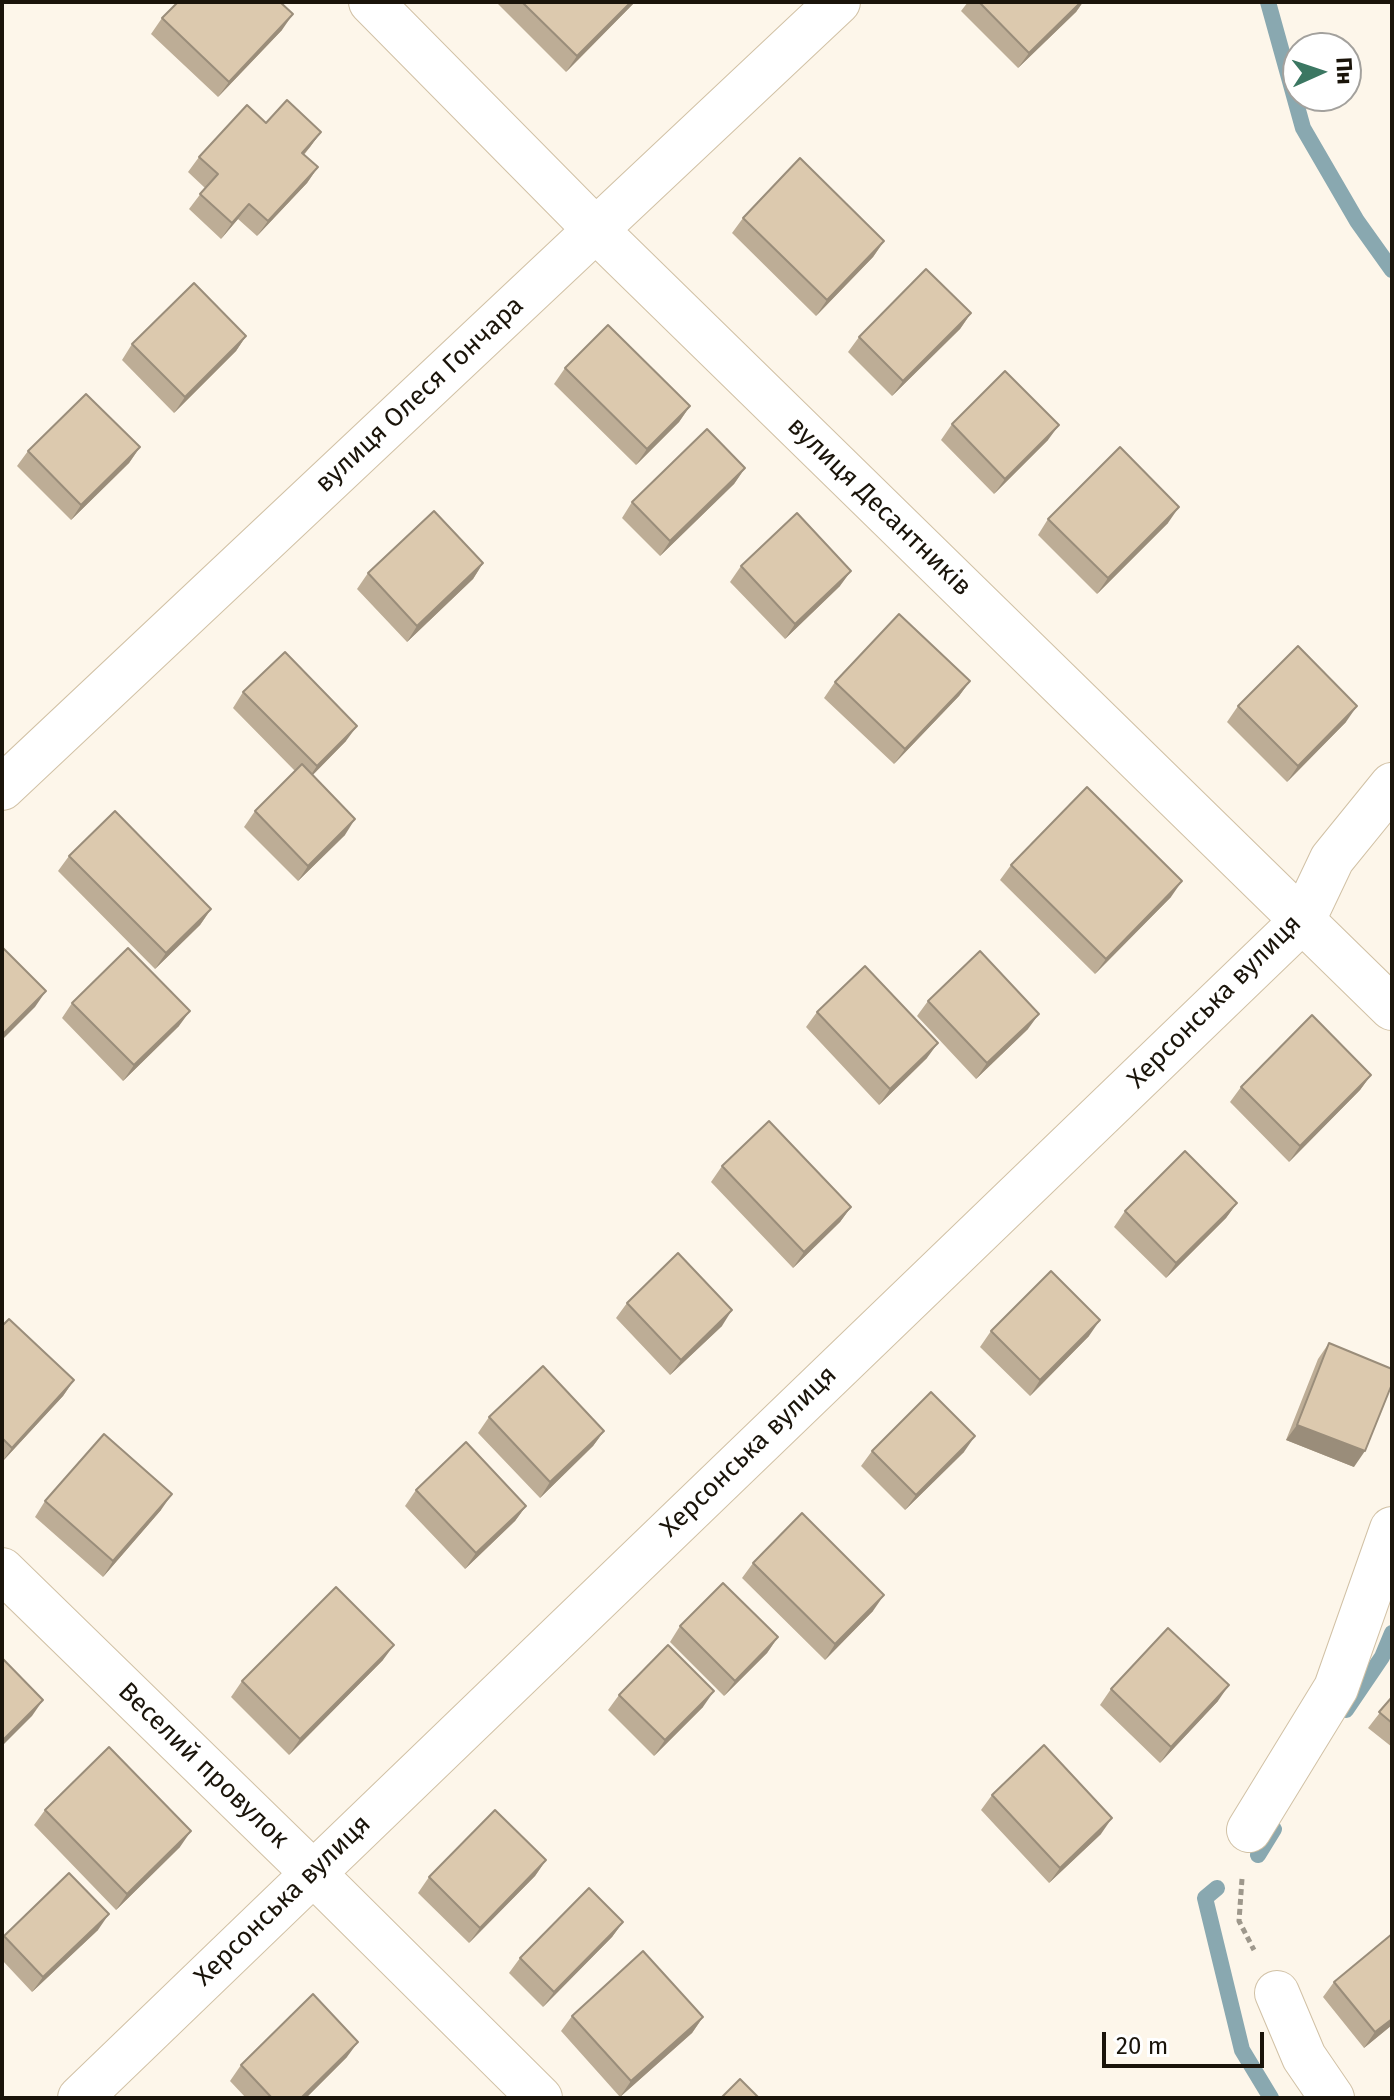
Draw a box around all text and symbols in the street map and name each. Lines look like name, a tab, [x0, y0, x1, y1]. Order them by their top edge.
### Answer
north arrow	[1282, 32, 1362, 112]
text: Пн	[1330, 56, 1359, 85]
street label: вулиця Олеся Гончара	[309, 290, 531, 500]
street label: вулиця Десантників	[780, 411, 978, 603]
street label: Херсонська вулиця	[1122, 909, 1308, 1095]
street label: Херсонська вулиця	[654, 1360, 844, 1544]
street label: Веселий провулок	[111, 1677, 295, 1855]
street label: Херсонська вулиця	[188, 1809, 378, 1993]
scale bar	[1106, 2016, 1268, 2066]
text: 20 m	[1116, 2032, 1168, 2060]

